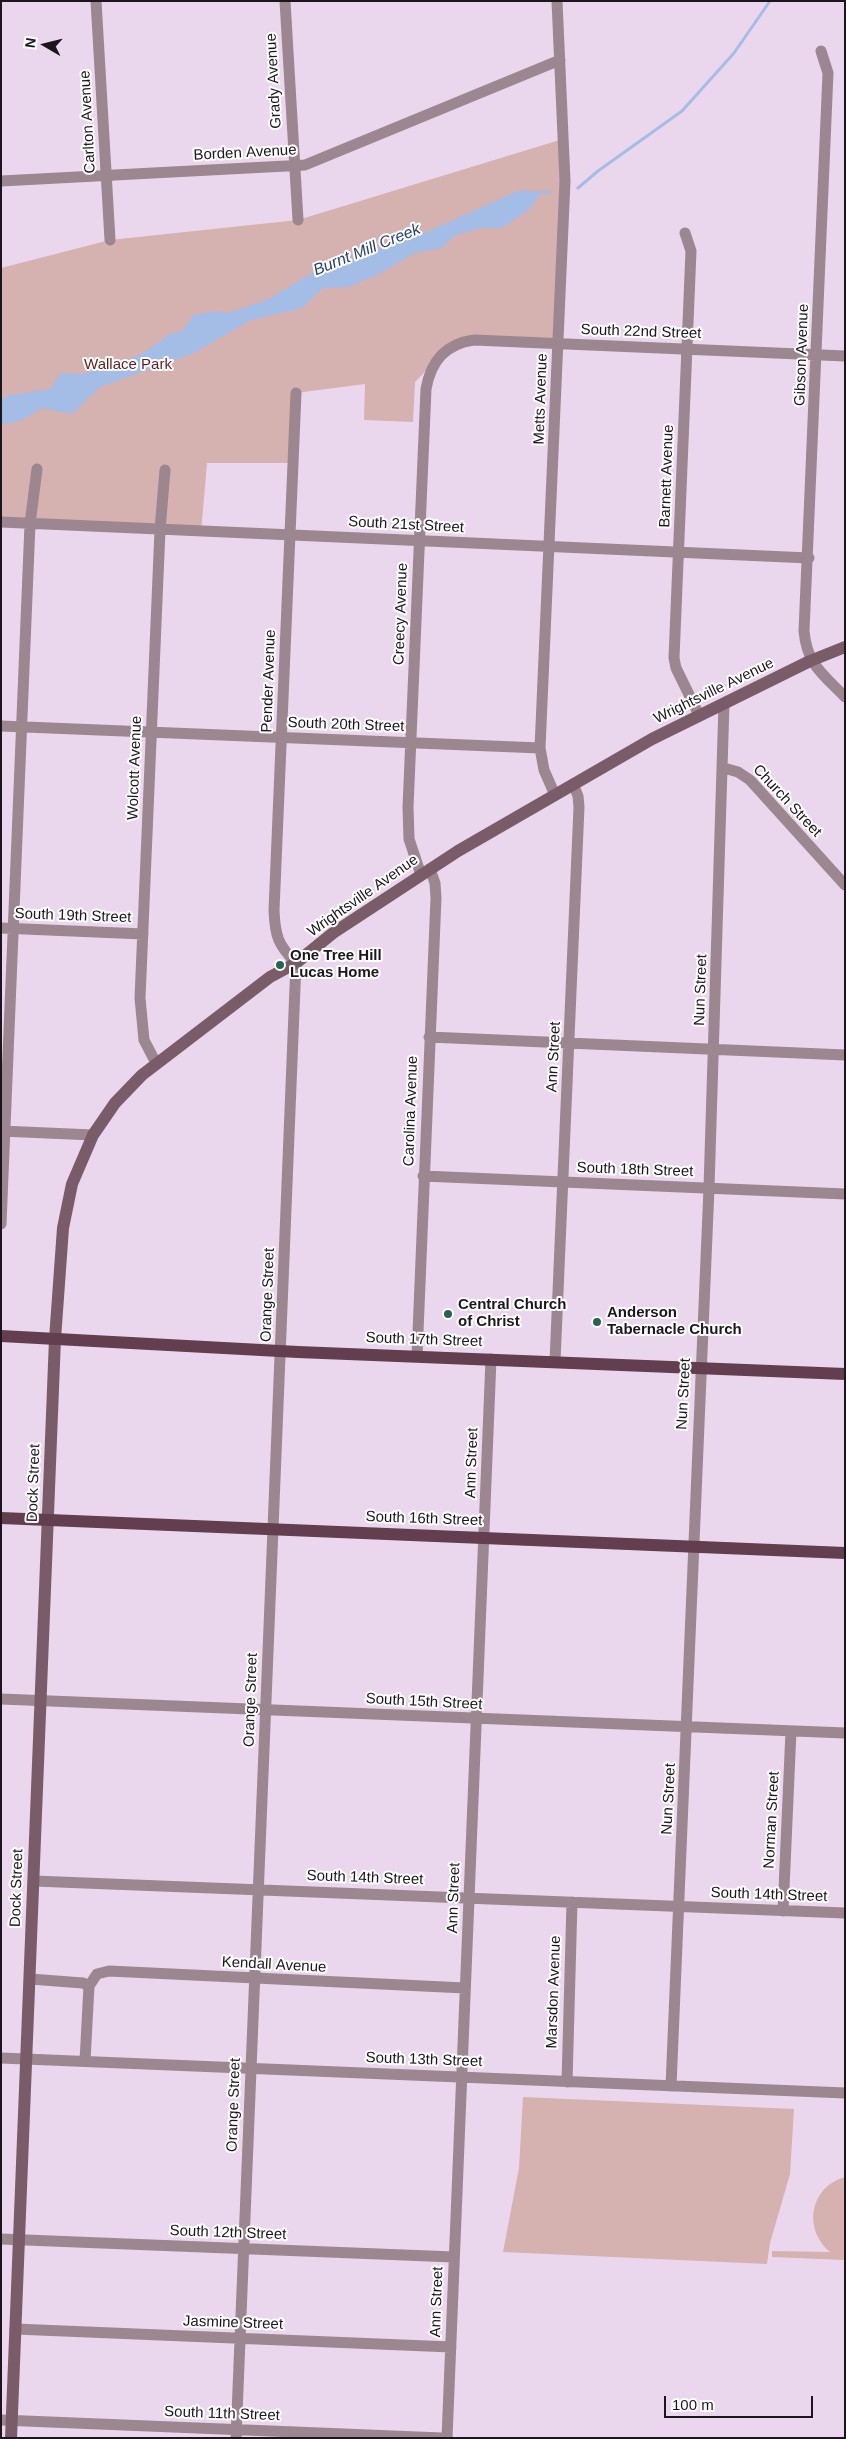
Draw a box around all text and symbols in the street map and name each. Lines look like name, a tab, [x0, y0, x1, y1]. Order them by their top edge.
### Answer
north arrow	[20, 20, 70, 70]
street label: Grady Avenue	[263, 33, 285, 129]
text: N	[22, 37, 39, 49]
street label: Carlton Avenue	[76, 70, 100, 174]
street label: Borden Avenue	[193, 141, 297, 165]
water label: Burnt Mill Creek	[311, 220, 423, 280]
street label: Gibson Avenue	[791, 304, 813, 406]
street label: South 22nd Street	[580, 321, 702, 343]
street label: Metts Avenue	[530, 353, 552, 445]
park label: Wallace Park	[84, 356, 172, 374]
street label: Barnett Avenue	[656, 424, 678, 528]
street label: South 21st Street	[348, 513, 464, 537]
street label: Creecy Avenue	[390, 563, 412, 665]
street label: Pender Avenue	[258, 629, 280, 733]
street label: Wrightsville Avenue	[651, 654, 777, 728]
street label: South 20th Street	[287, 714, 405, 736]
street label: Wolcott Avenue	[124, 715, 146, 821]
street label: Church Street	[749, 761, 825, 841]
street label: Wrightsville Avenue	[304, 851, 422, 941]
street label: South 19th Street	[14, 905, 132, 927]
place label: One Tree Hill Lucas Home	[290, 947, 382, 982]
street label: Nun Street	[691, 954, 711, 1026]
marker: One Tree Hill Lucas Home	[274, 959, 286, 971]
street label: Ann Street	[543, 1021, 565, 1093]
street label: Carolina Avenue	[400, 1055, 422, 1167]
street label: South 18th Street	[576, 1159, 694, 1181]
street label: Orange Street	[257, 1248, 279, 1342]
place label: Central Church of Christ	[458, 1296, 566, 1331]
place label: Anderson Tabernacle Church	[607, 1304, 742, 1339]
marker: Central Church of Christ	[442, 1308, 454, 1320]
marker: Anderson Tabernacle Church	[591, 1316, 603, 1328]
street label: South 17th Street	[365, 1329, 483, 1351]
street label: Nun Street	[673, 1358, 695, 1430]
street label: Ann Street	[462, 1427, 482, 1499]
street label: Dock Street	[24, 1444, 44, 1522]
street label: South 16th Street	[365, 1508, 483, 1530]
street label: Orange Street	[240, 1653, 262, 1747]
street label: South 15th Street	[365, 1690, 483, 1714]
street label: Nun Street	[658, 1763, 680, 1835]
street label: Norman Street	[760, 1771, 784, 1869]
street label: Dock Street	[7, 1849, 27, 1927]
street label: Ann Street	[444, 1862, 464, 1934]
street label: South 14th Street	[306, 1867, 424, 1889]
street label: South 14th Street	[710, 1884, 828, 1906]
street label: Marsdon Avenue	[543, 1935, 565, 2049]
street label: Kendall Avenue	[221, 1953, 327, 1977]
street label: South 13th Street	[365, 2049, 483, 2071]
street label: Orange Street	[223, 2058, 245, 2152]
street label: South 12th Street	[169, 2222, 287, 2244]
street label: Ann Street	[427, 2266, 447, 2338]
street label: Jasmine Street	[183, 2312, 283, 2334]
scale bar	[666, 2386, 815, 2418]
text: 100 m	[672, 2396, 714, 2413]
street label: South 11th Street	[164, 2403, 280, 2425]

